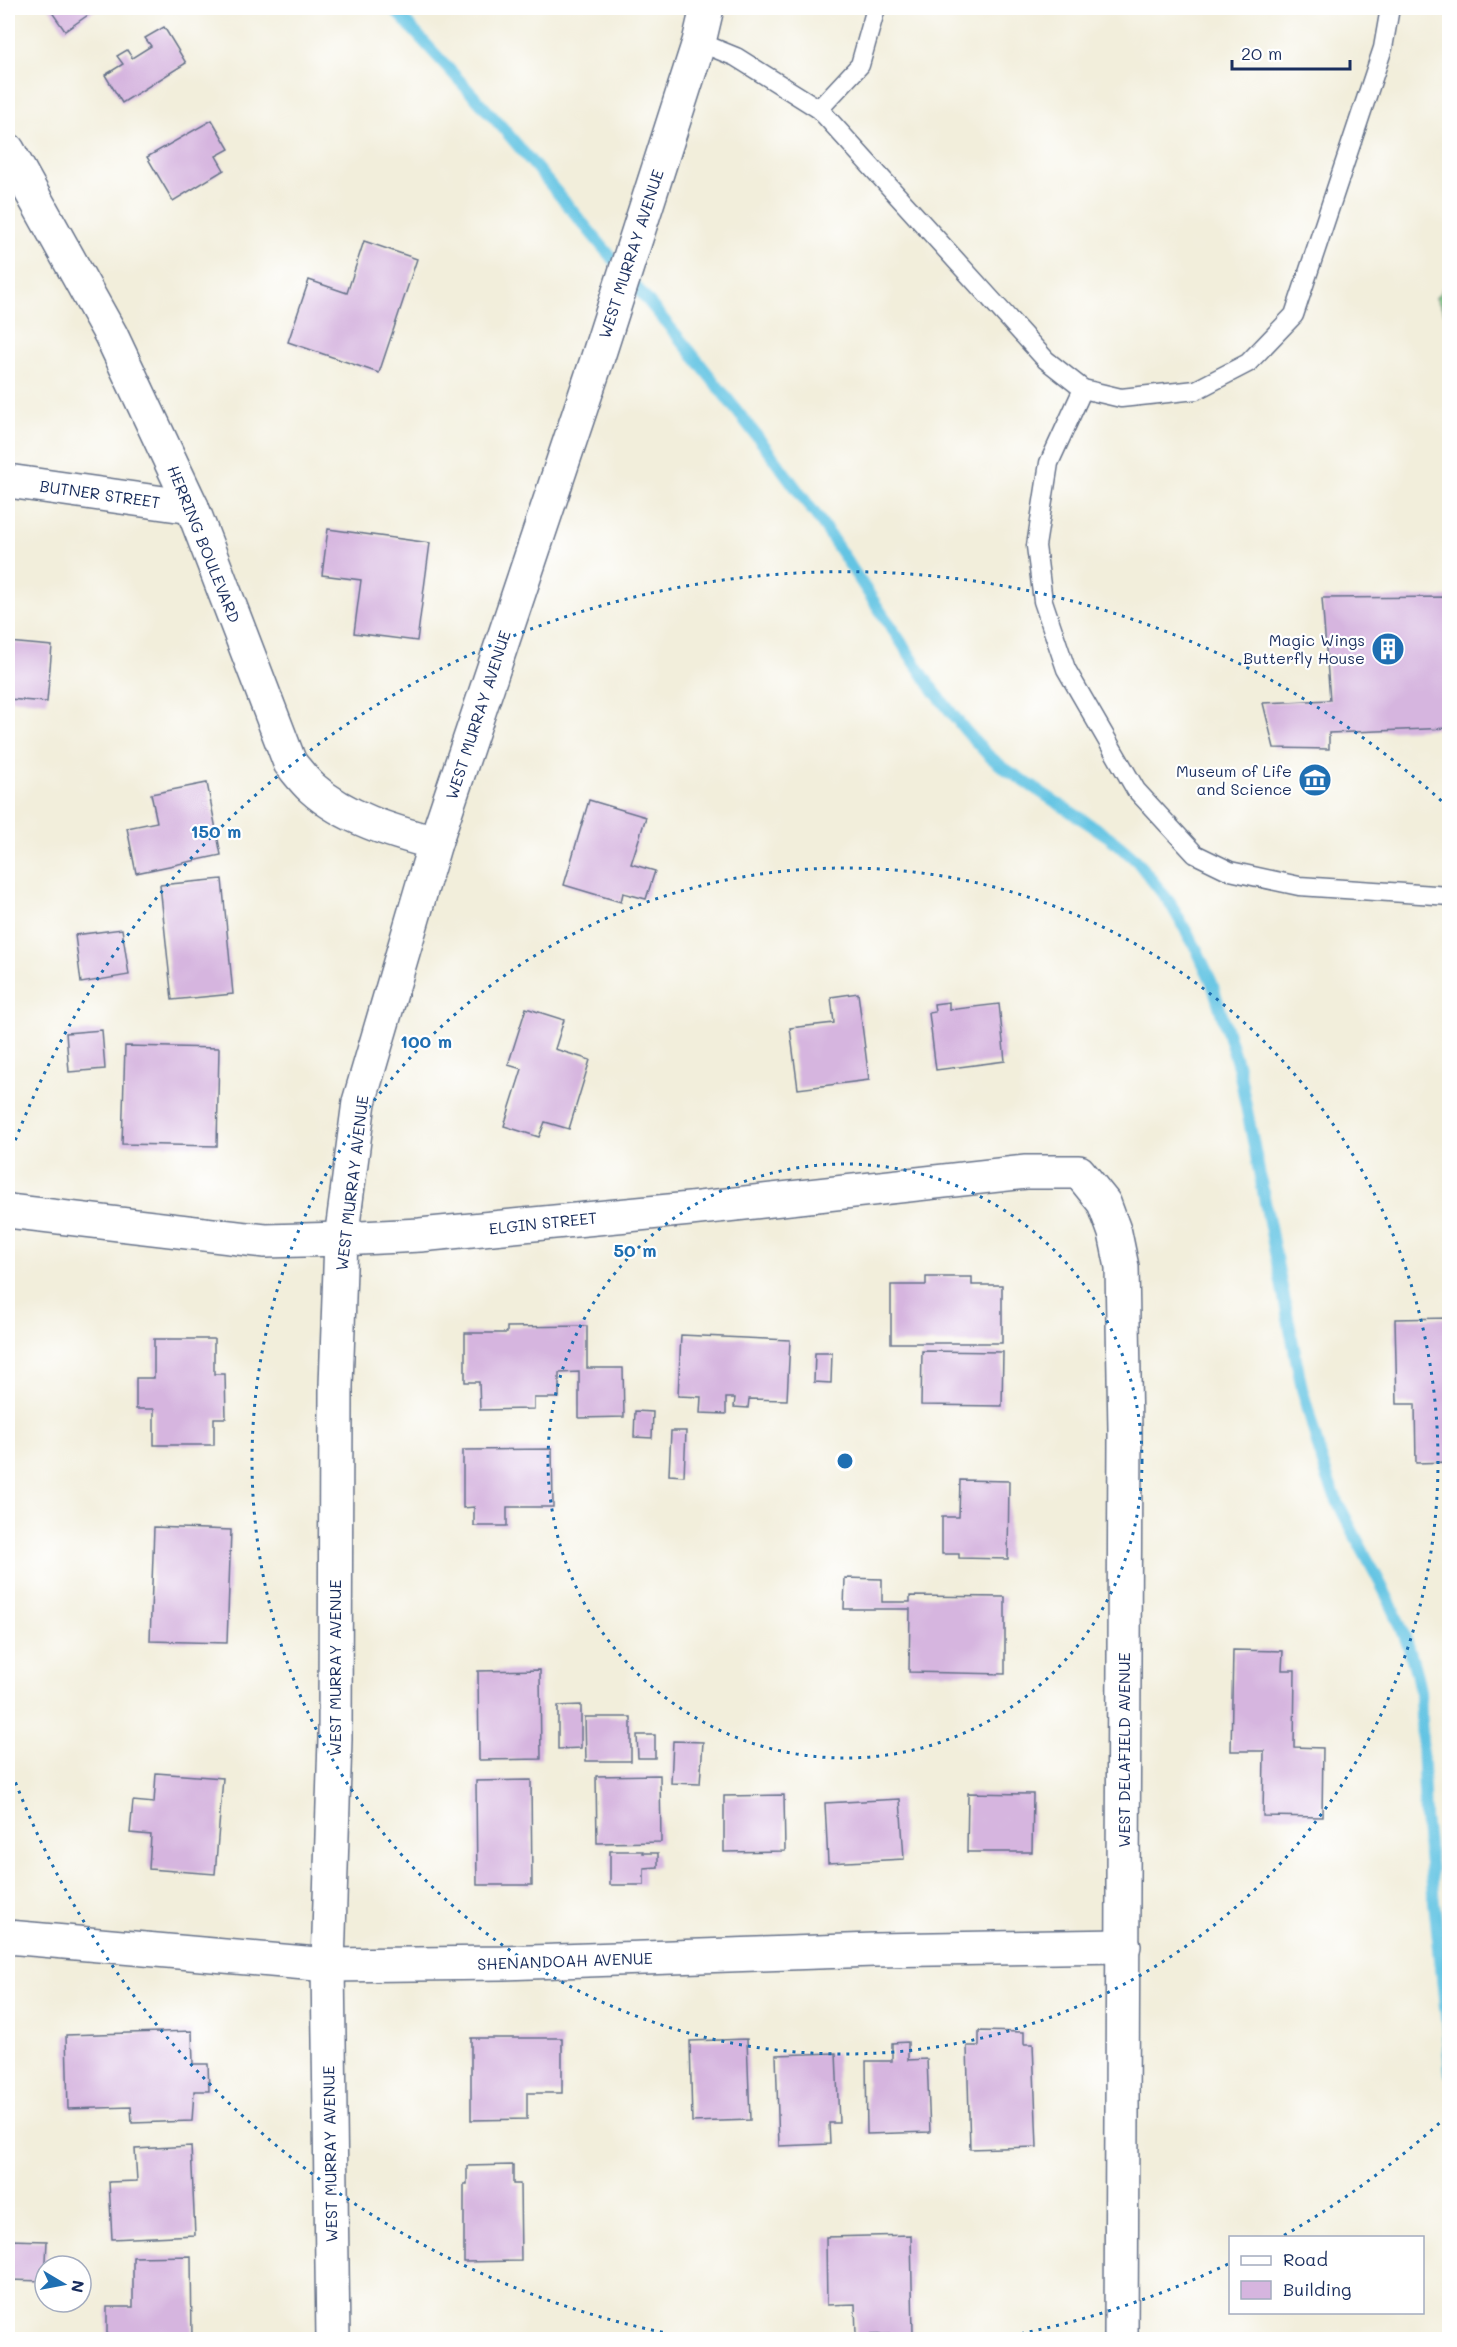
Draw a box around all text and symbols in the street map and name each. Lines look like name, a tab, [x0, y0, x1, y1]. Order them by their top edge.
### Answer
scale bar	[1232, 33, 1350, 71]
text: 20 m	[1241, 41, 1282, 65]
street label: WEST MURRAY AVENUE	[593, 167, 668, 341]
street label: HERRING BOULEVARD	[163, 462, 246, 626]
street label: BUTNER STREET	[39, 475, 162, 512]
street label: WEST MURRAY AVENUE	[440, 628, 515, 802]
place label: Magic Wings Butterfly House	[1243, 629, 1365, 668]
building icon: Magic Wings Butterfly House	[1370, 631, 1406, 667]
place label: Museum of Life and Science	[1176, 760, 1292, 799]
museum icon: Museum of Life and Science	[1297, 762, 1333, 798]
text: 150 m	[191, 819, 241, 843]
text: 100 m	[400, 1029, 452, 1053]
street label: WEST MURRAY AVENUE	[330, 1094, 373, 1272]
street label: ELGIN STREET	[488, 1206, 598, 1239]
text: 50 m	[614, 1238, 656, 1262]
centre of rings	[835, 1451, 855, 1471]
street label: WEST MURRAY AVENUE	[324, 1580, 345, 1756]
street label: WEST DELAFIELD AVENUE	[1113, 1652, 1134, 1848]
street label: SHENANDOAH AVENUE	[477, 1947, 653, 1974]
street label: WEST MURRAY AVENUE	[317, 2066, 342, 2242]
legend	[1229, 2236, 1424, 2314]
text: Road	[1283, 2247, 1328, 2271]
north arrow	[33, 2254, 93, 2314]
text: Building	[1283, 2277, 1351, 2301]
text: N	[67, 2279, 90, 2295]

